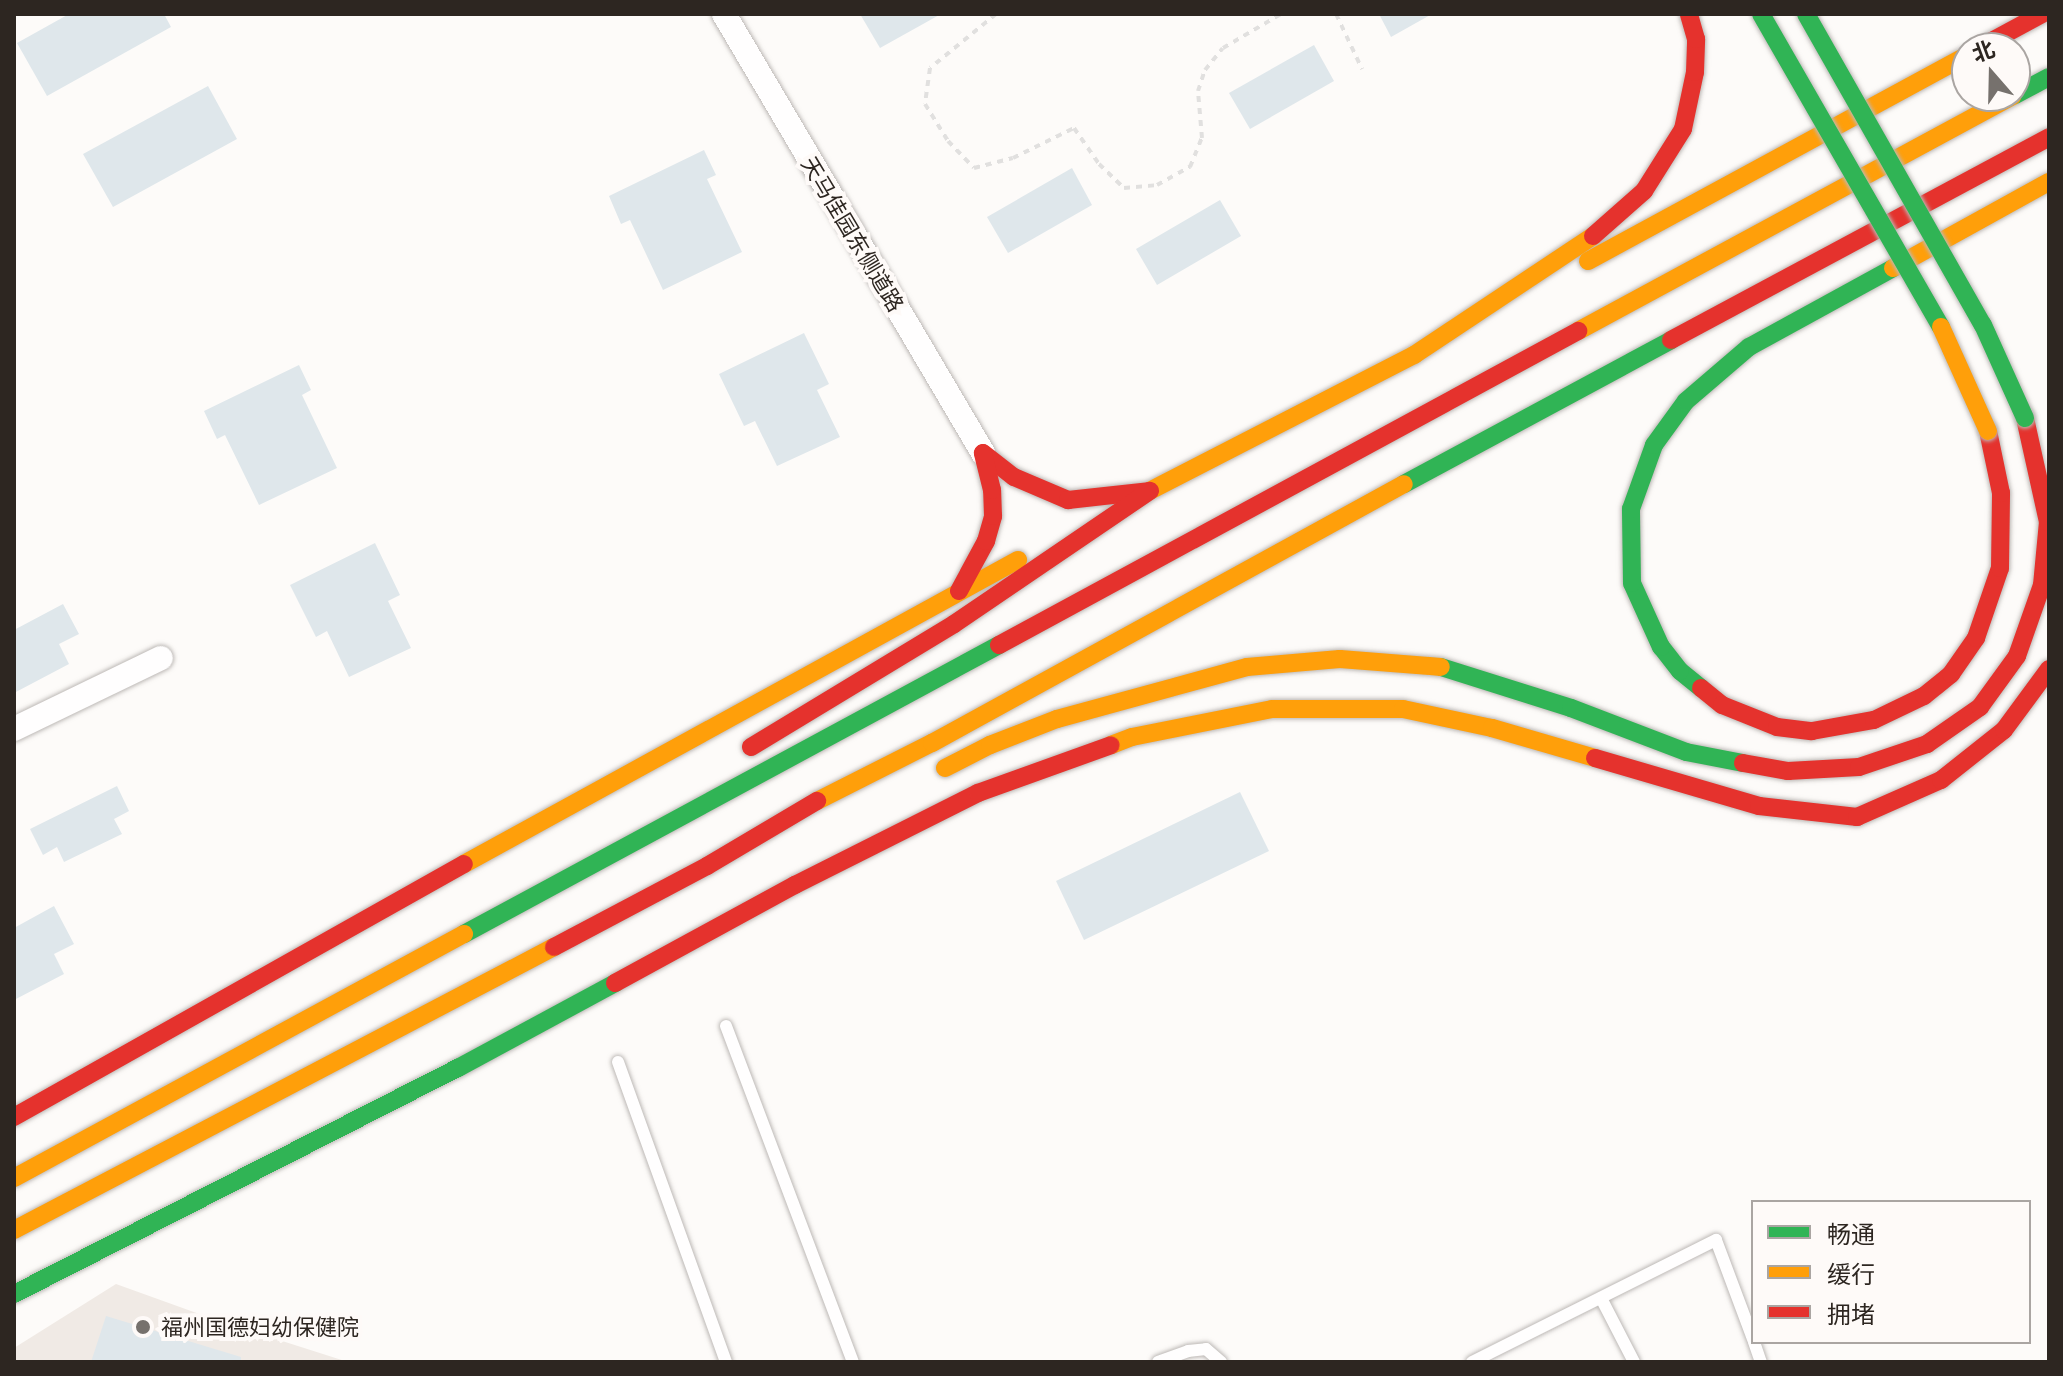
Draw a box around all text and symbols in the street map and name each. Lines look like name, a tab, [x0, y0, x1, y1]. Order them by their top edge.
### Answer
north arrow	[1951, 32, 2031, 112]
text: 北	[1969, 35, 1998, 66]
street label: 天马佳园东侧道路	[796, 152, 910, 316]
legend	[1751, 1200, 2031, 1344]
text: 畅通	[1827, 1221, 1875, 1248]
text: 缓行	[1827, 1261, 1875, 1288]
text: 拥堵	[1827, 1301, 1875, 1328]
place label: 福州国德妇幼保健院	[161, 1314, 359, 1340]
marker: 福州国德妇幼保健院	[132, 1316, 154, 1338]

